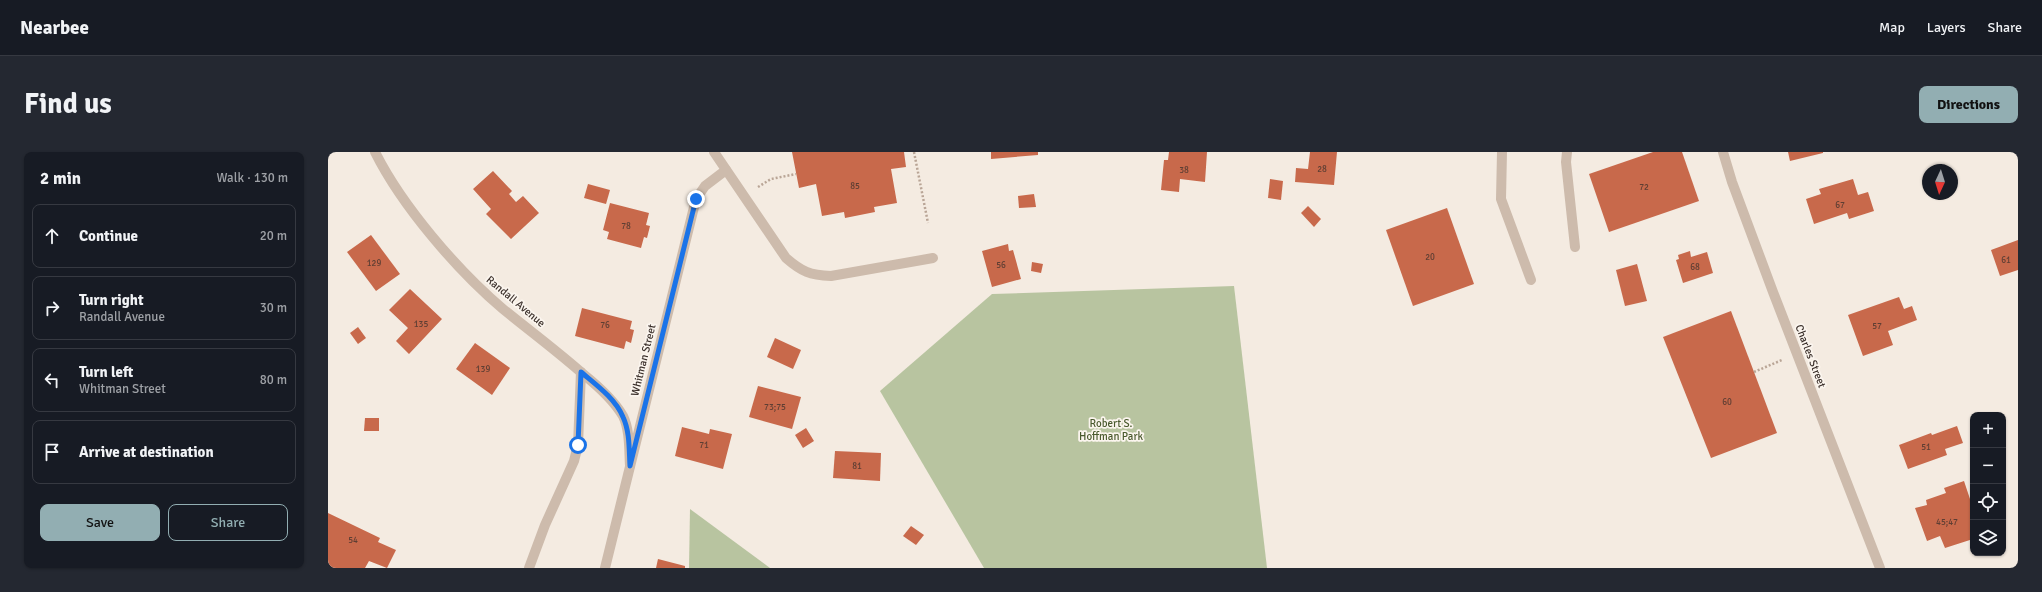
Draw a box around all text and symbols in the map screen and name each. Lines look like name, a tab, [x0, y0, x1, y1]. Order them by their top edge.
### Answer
text: Nearbee	[20, 16, 89, 40]
text: Map	[1879, 19, 1905, 36]
text: Layers	[1927, 19, 1966, 36]
text: Share	[1988, 19, 2022, 36]
button: Directions	[1919, 86, 2018, 123]
text: Find us	[24, 87, 112, 121]
house number: 28	[1317, 164, 1327, 175]
north arrow	[1922, 164, 1958, 200]
house number: 38	[1179, 165, 1189, 176]
text: 2 min	[40, 168, 81, 189]
text: Walk · 130 m	[217, 170, 288, 186]
house number: 85	[850, 181, 860, 192]
house number: 72	[1639, 182, 1649, 193]
route end	[687, 190, 705, 208]
house number: 67	[1835, 200, 1845, 211]
house number: 78	[621, 221, 631, 232]
icon: ahead	[41, 225, 63, 247]
text: Continue	[79, 227, 138, 245]
text: 20 m	[260, 228, 287, 244]
house number: 20	[1425, 252, 1435, 263]
house number: 61	[2001, 255, 2011, 266]
house number: 129	[367, 258, 381, 269]
house number: 56	[996, 260, 1006, 271]
house number: 68	[1690, 262, 1700, 273]
street label: Randall Avenue	[484, 273, 548, 330]
text: Turn right	[79, 291, 144, 309]
icon: right	[41, 297, 63, 319]
text: 30 m	[260, 300, 287, 316]
text: Randall Avenue	[79, 309, 165, 325]
house number: 135	[414, 319, 428, 330]
house number: 76	[600, 320, 610, 331]
house number: 57	[1872, 321, 1882, 332]
street label: Whitman Street	[628, 323, 659, 397]
street label: Charles Street	[1792, 323, 1829, 390]
text: Turn left	[79, 363, 133, 381]
house number: 139	[476, 364, 490, 375]
icon: left	[41, 369, 63, 391]
text: 80 m	[260, 372, 287, 388]
text: Whitman Street	[79, 381, 166, 397]
house number: 60	[1722, 397, 1732, 408]
house number: 73;75	[764, 402, 786, 413]
map controls	[1970, 412, 2006, 556]
button: +	[1970, 412, 2006, 448]
park label: Robert S. Hoffman Park	[1079, 417, 1143, 443]
route start	[569, 436, 587, 454]
house number: 71	[699, 440, 709, 451]
icon: arrive	[41, 441, 63, 463]
house number: 51	[1921, 442, 1931, 453]
text: Arrive at destination	[79, 443, 214, 461]
button: −	[1970, 448, 2006, 484]
house number: 81	[852, 461, 862, 472]
button: locate	[1970, 484, 2006, 520]
button: Save	[40, 504, 160, 541]
button: Share	[168, 504, 288, 541]
house number: 45;47	[1936, 517, 1958, 528]
button: layers	[1970, 520, 2006, 556]
house number: 54	[348, 535, 358, 546]

